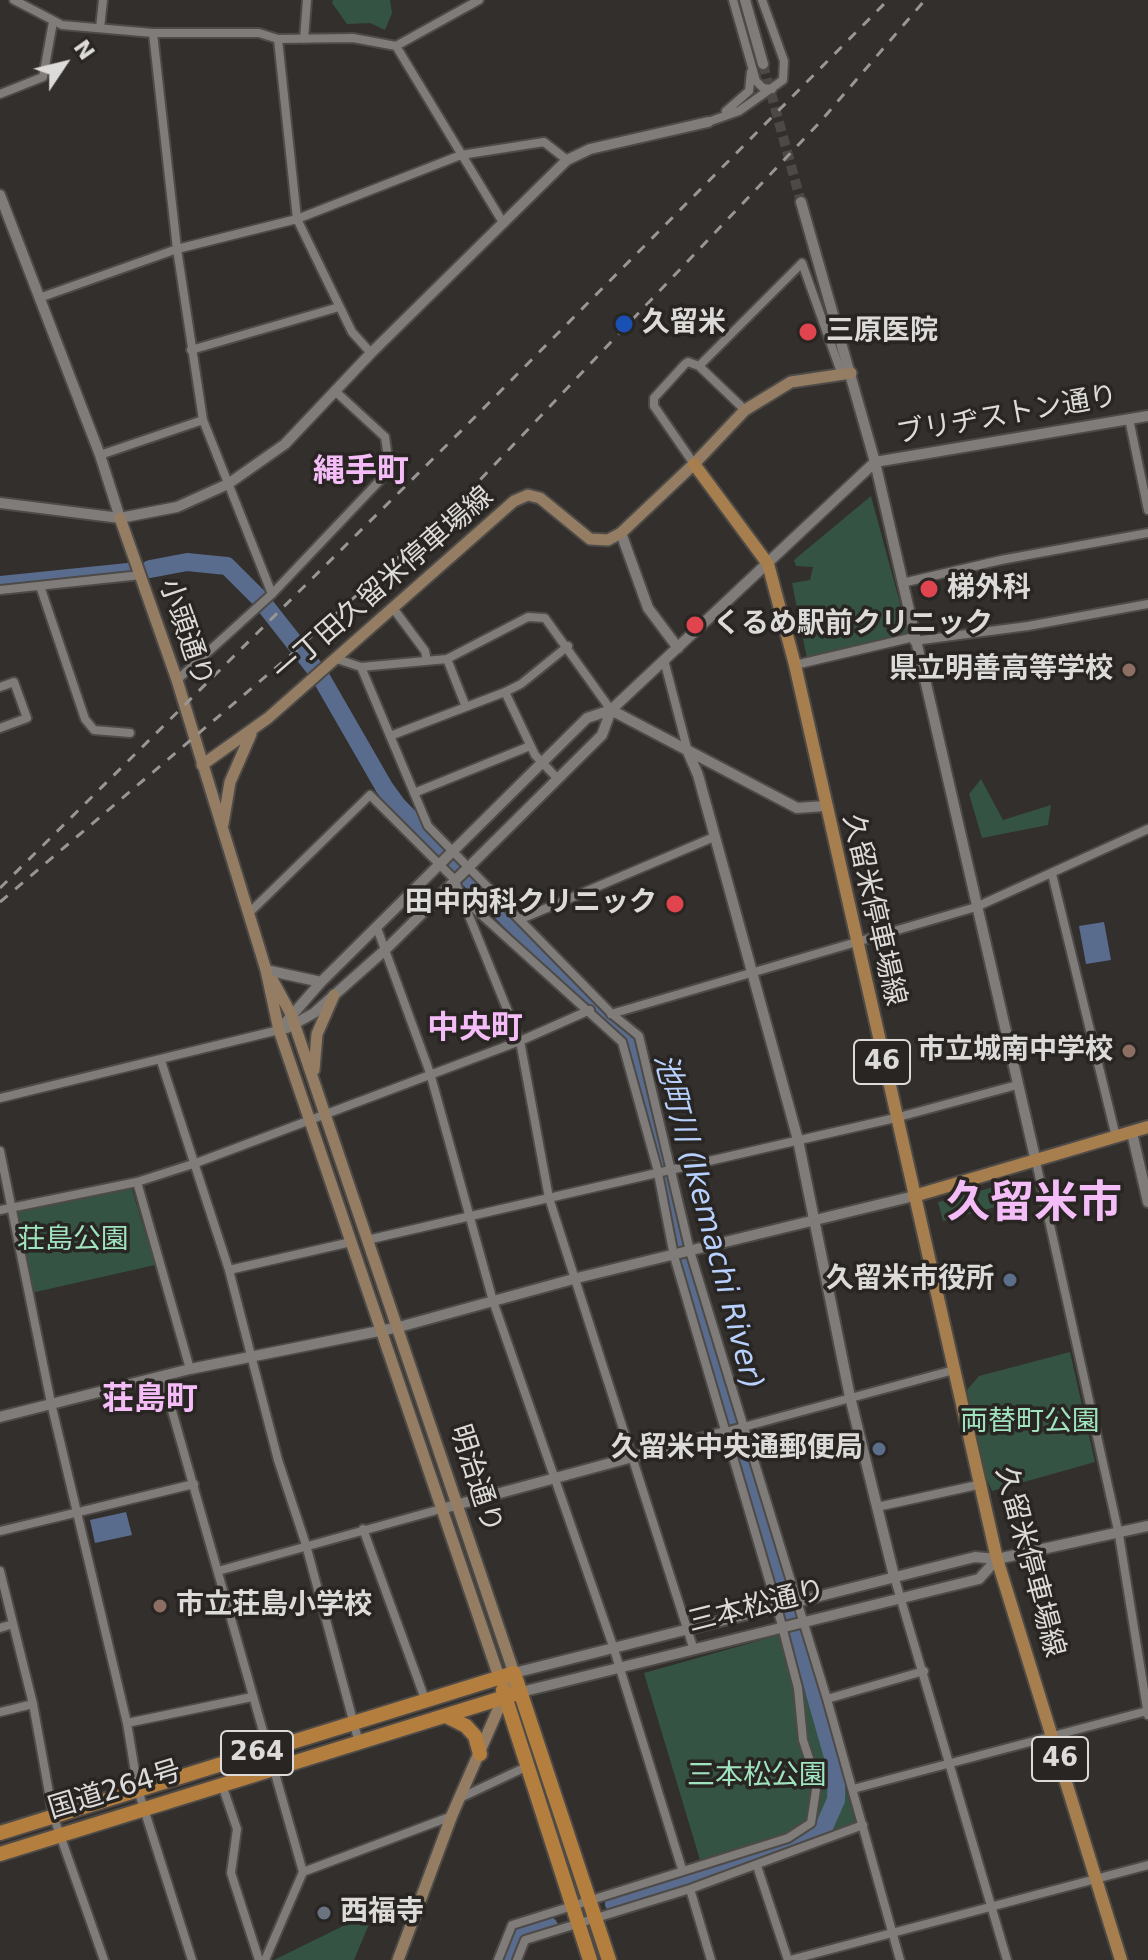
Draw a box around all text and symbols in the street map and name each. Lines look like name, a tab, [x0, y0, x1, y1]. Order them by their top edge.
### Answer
north arrow	[24, 24, 104, 104]
text: N	[69, 35, 100, 65]
place label: 久留米	[642, 307, 726, 341]
marker: 久留米	[613, 313, 635, 335]
place label: 三原医院	[826, 315, 938, 349]
marker: 三原医院	[797, 321, 819, 343]
street label: ブリヂストン通り	[894, 380, 1120, 452]
district label: 縄手町	[313, 454, 409, 492]
street label: 一丁田久留米停車場線	[267, 480, 501, 690]
place label: 梯外科	[947, 572, 1031, 606]
street label: 小頭通り	[151, 575, 219, 691]
marker: 梯外科	[918, 578, 940, 600]
place label: くるめ駅前クリニック	[713, 608, 993, 642]
marker: くるめ駅前クリニック	[684, 614, 706, 636]
place label: 県立明善高等学校	[889, 653, 1113, 687]
marker: 県立明善高等学校	[1120, 661, 1138, 679]
street label: 久留米停車場線	[835, 811, 911, 1009]
place label: 田中内科クリニック	[405, 887, 657, 921]
marker: 田中内科クリニック	[664, 893, 686, 915]
district label: 中央町	[427, 1011, 523, 1049]
place label: 市立城南中学校	[917, 1034, 1113, 1068]
road number: 46	[854, 1040, 910, 1084]
marker: 市立城南中学校	[1120, 1042, 1138, 1060]
water label: 池町川 (Ikemachi River)	[645, 1050, 769, 1394]
district label: 久留米市	[946, 1180, 1122, 1232]
park label: 荘島公園	[17, 1224, 129, 1258]
place label: 久留米市役所	[826, 1263, 994, 1297]
marker: 久留米市役所	[1001, 1271, 1019, 1289]
district label: 荘島町	[102, 1382, 198, 1420]
park label: 両替町公園	[960, 1406, 1100, 1440]
street label: 明治通り	[442, 1421, 508, 1537]
place label: 久留米中央通郵便局	[611, 1432, 863, 1466]
marker: 久留米中央通郵便局	[870, 1440, 888, 1458]
street label: 久留米停車場線	[987, 1463, 1071, 1661]
street label: 三本松通り	[685, 1574, 829, 1640]
place label: 市立荘島小学校	[176, 1589, 372, 1623]
marker: 市立荘島小学校	[151, 1597, 169, 1615]
road number: 264	[221, 1731, 293, 1775]
road number: 46	[1032, 1737, 1088, 1781]
street label: 国道264号	[44, 1755, 186, 1827]
park label: 三本松公園	[687, 1760, 827, 1794]
place label: 西福寺	[340, 1896, 424, 1930]
marker: 西福寺	[315, 1904, 333, 1922]

